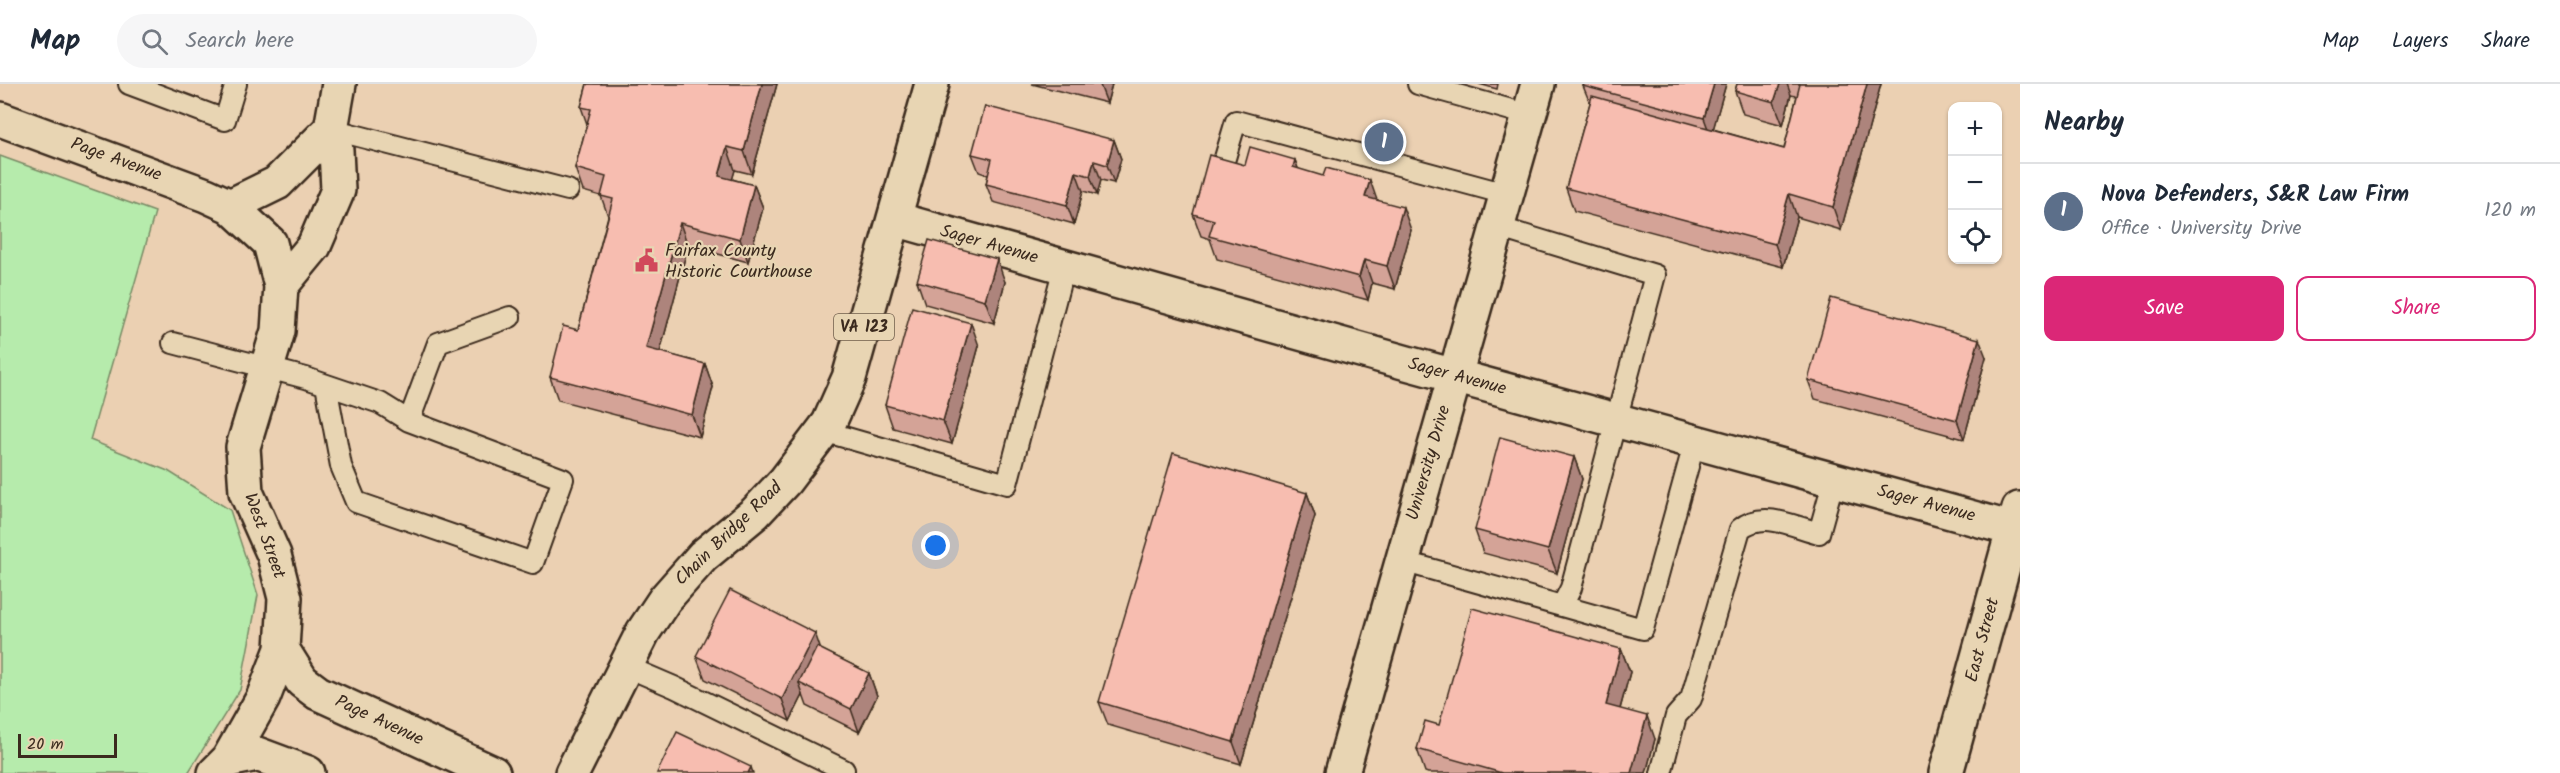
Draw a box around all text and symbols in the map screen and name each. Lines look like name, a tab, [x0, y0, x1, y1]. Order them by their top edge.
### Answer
search box	[117, 14, 537, 68]
text: Map	[30, 19, 81, 64]
text: Search here	[186, 24, 294, 59]
icon: search	[138, 25, 171, 58]
text: Map	[2322, 25, 2359, 58]
text: Layers	[2392, 25, 2448, 58]
text: Share	[2481, 25, 2530, 58]
map controls	[1948, 102, 2002, 264]
button: +	[1948, 102, 2002, 156]
text: Nearby	[2044, 102, 2124, 144]
pin: 1	[1364, 120, 1404, 164]
street label: Page Avenue	[66, 130, 166, 190]
button: −	[1948, 156, 2002, 210]
text: Nova Defenders, S&R Law Firm	[2101, 178, 2409, 213]
text: 1	[2060, 195, 2067, 227]
text: 120 m	[2484, 195, 2536, 227]
button: locate	[1948, 210, 2002, 264]
text: Office · University Drive	[2101, 213, 2302, 245]
street label: Sager Avenue	[937, 217, 1041, 273]
place label: Fairfax County Historic Courthouse	[665, 237, 812, 287]
public building icon: Fairfax County Historic Courthouse	[634, 248, 660, 274]
button: Save	[2044, 276, 2284, 341]
button: Share	[2296, 276, 2536, 341]
road number: VA 123	[834, 314, 894, 340]
street label: Sager Avenue	[1405, 350, 1509, 404]
street label: University Drive	[1399, 402, 1459, 524]
street label: Chain Bridge Road	[668, 474, 790, 593]
street label: Sager Avenue	[1874, 477, 1978, 531]
street label: West Street	[235, 489, 293, 584]
your location	[921, 531, 950, 560]
street label: East Street	[1958, 593, 2008, 686]
street label: Page Avenue	[330, 688, 428, 754]
scale bar	[18, 731, 117, 758]
text: 20 m	[27, 732, 63, 757]

